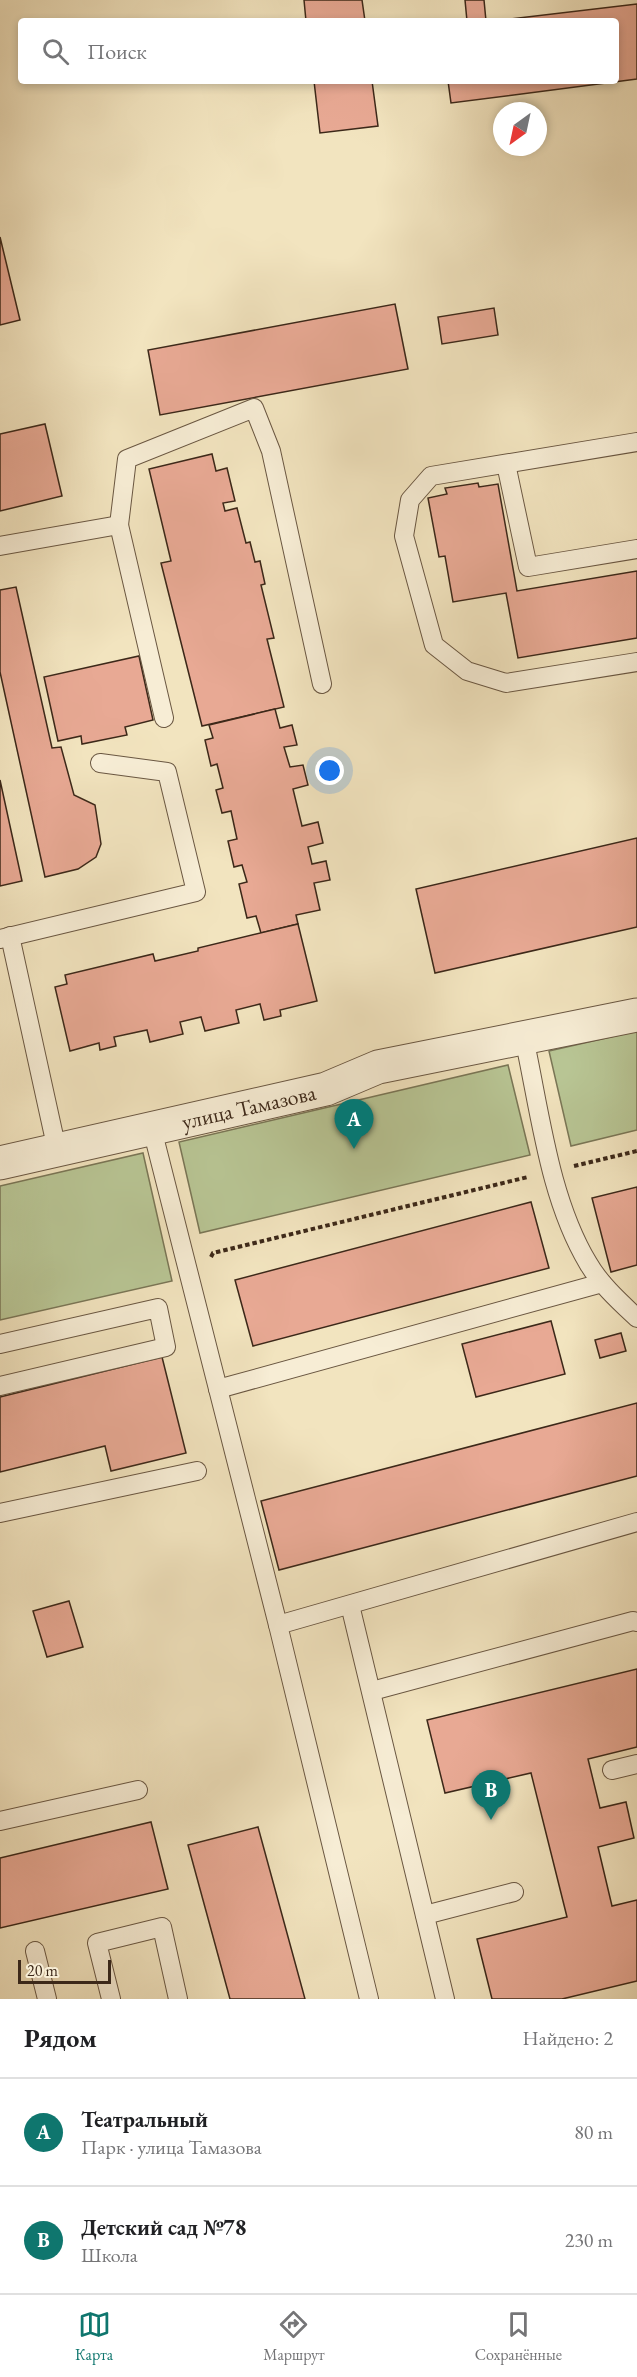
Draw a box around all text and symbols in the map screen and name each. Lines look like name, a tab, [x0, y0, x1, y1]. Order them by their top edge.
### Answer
search box	[18, 18, 619, 84]
icon: search	[39, 35, 72, 68]
text: Поиск	[87, 37, 147, 66]
north arrow	[493, 102, 547, 156]
your location	[315, 756, 344, 785]
street label: улица Тамазова	[179, 1078, 319, 1136]
pin: A	[334, 1100, 374, 1149]
pin: B	[472, 1770, 510, 1820]
scale bar	[18, 1957, 111, 1984]
text: 20 m	[27, 1960, 58, 1981]
text: Рядом	[24, 2021, 97, 2055]
text: Найдено: 2	[522, 2025, 613, 2051]
text: Театральный	[81, 2105, 208, 2134]
text: A	[36, 2119, 51, 2145]
text: 80 m	[574, 2119, 613, 2145]
text: Парк · улица Тамазова	[81, 2134, 262, 2160]
text: Детский сад №78	[81, 2213, 246, 2242]
text: B	[37, 2227, 50, 2253]
text: 230 m	[565, 2227, 613, 2253]
text: Школа	[81, 2242, 138, 2268]
tab: Карта	[75, 2308, 113, 2365]
tab: Маршрут	[263, 2308, 325, 2365]
tab: Сохранённые	[475, 2308, 562, 2365]

